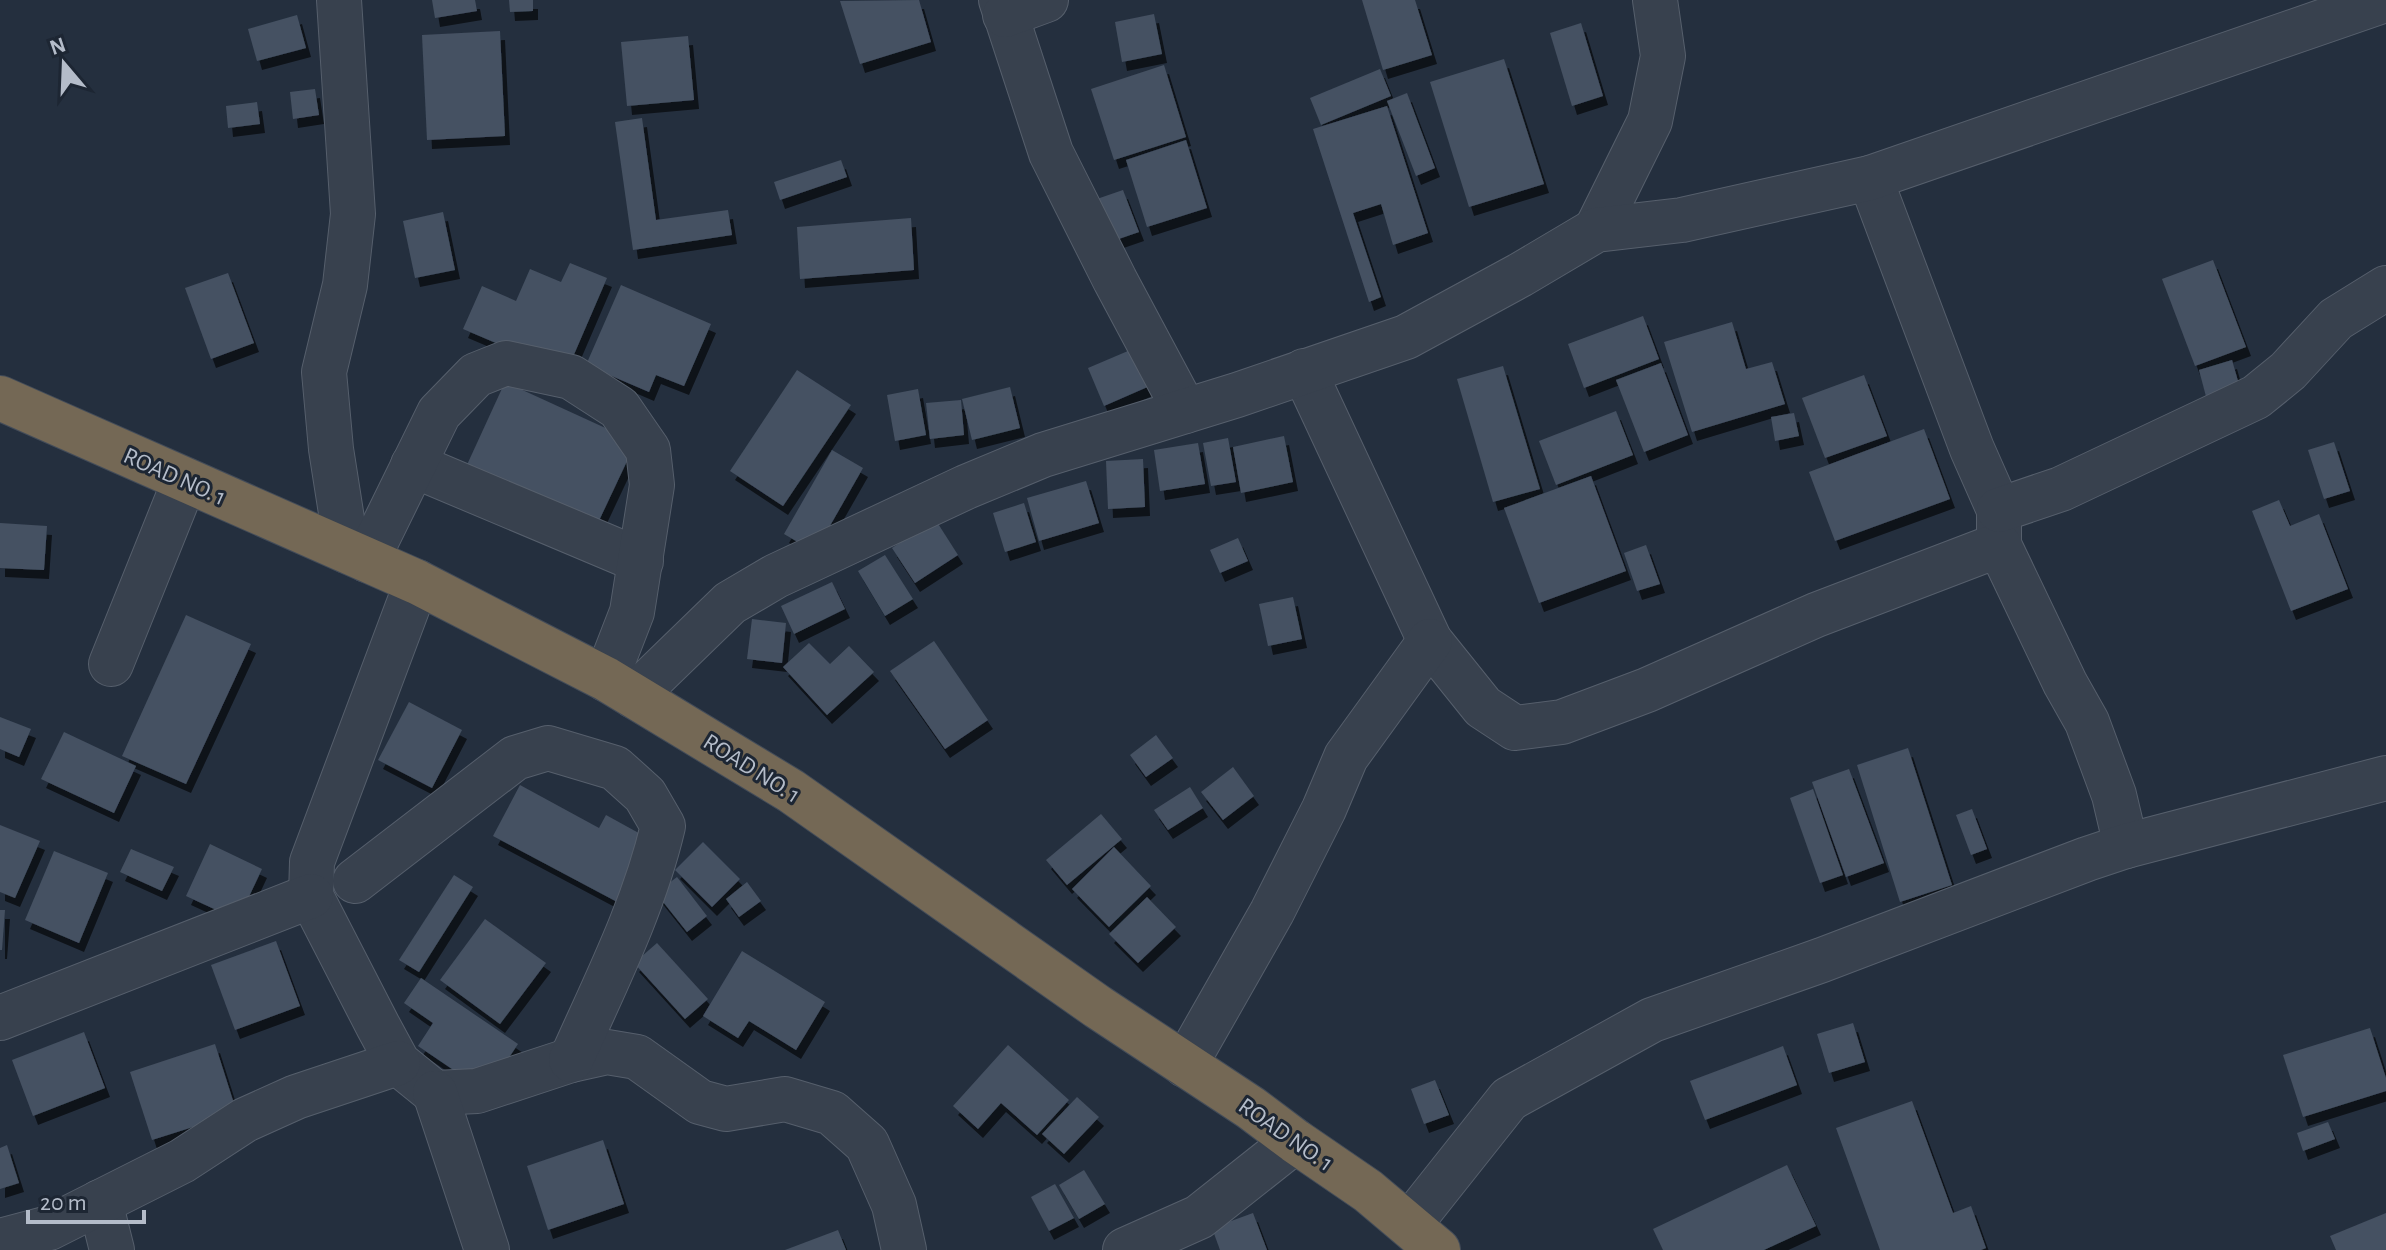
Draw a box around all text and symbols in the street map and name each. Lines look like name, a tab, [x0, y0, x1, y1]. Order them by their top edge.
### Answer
north arrow	[24, 24, 104, 104]
text: N	[47, 33, 69, 59]
street label: ROAD NO. 1	[120, 444, 229, 510]
street label: ROAD NO. 1	[699, 730, 804, 808]
street label: ROAD NO. 1	[1234, 1094, 1337, 1176]
scale bar	[28, 1174, 144, 1224]
text: 20 m	[40, 1191, 87, 1215]

